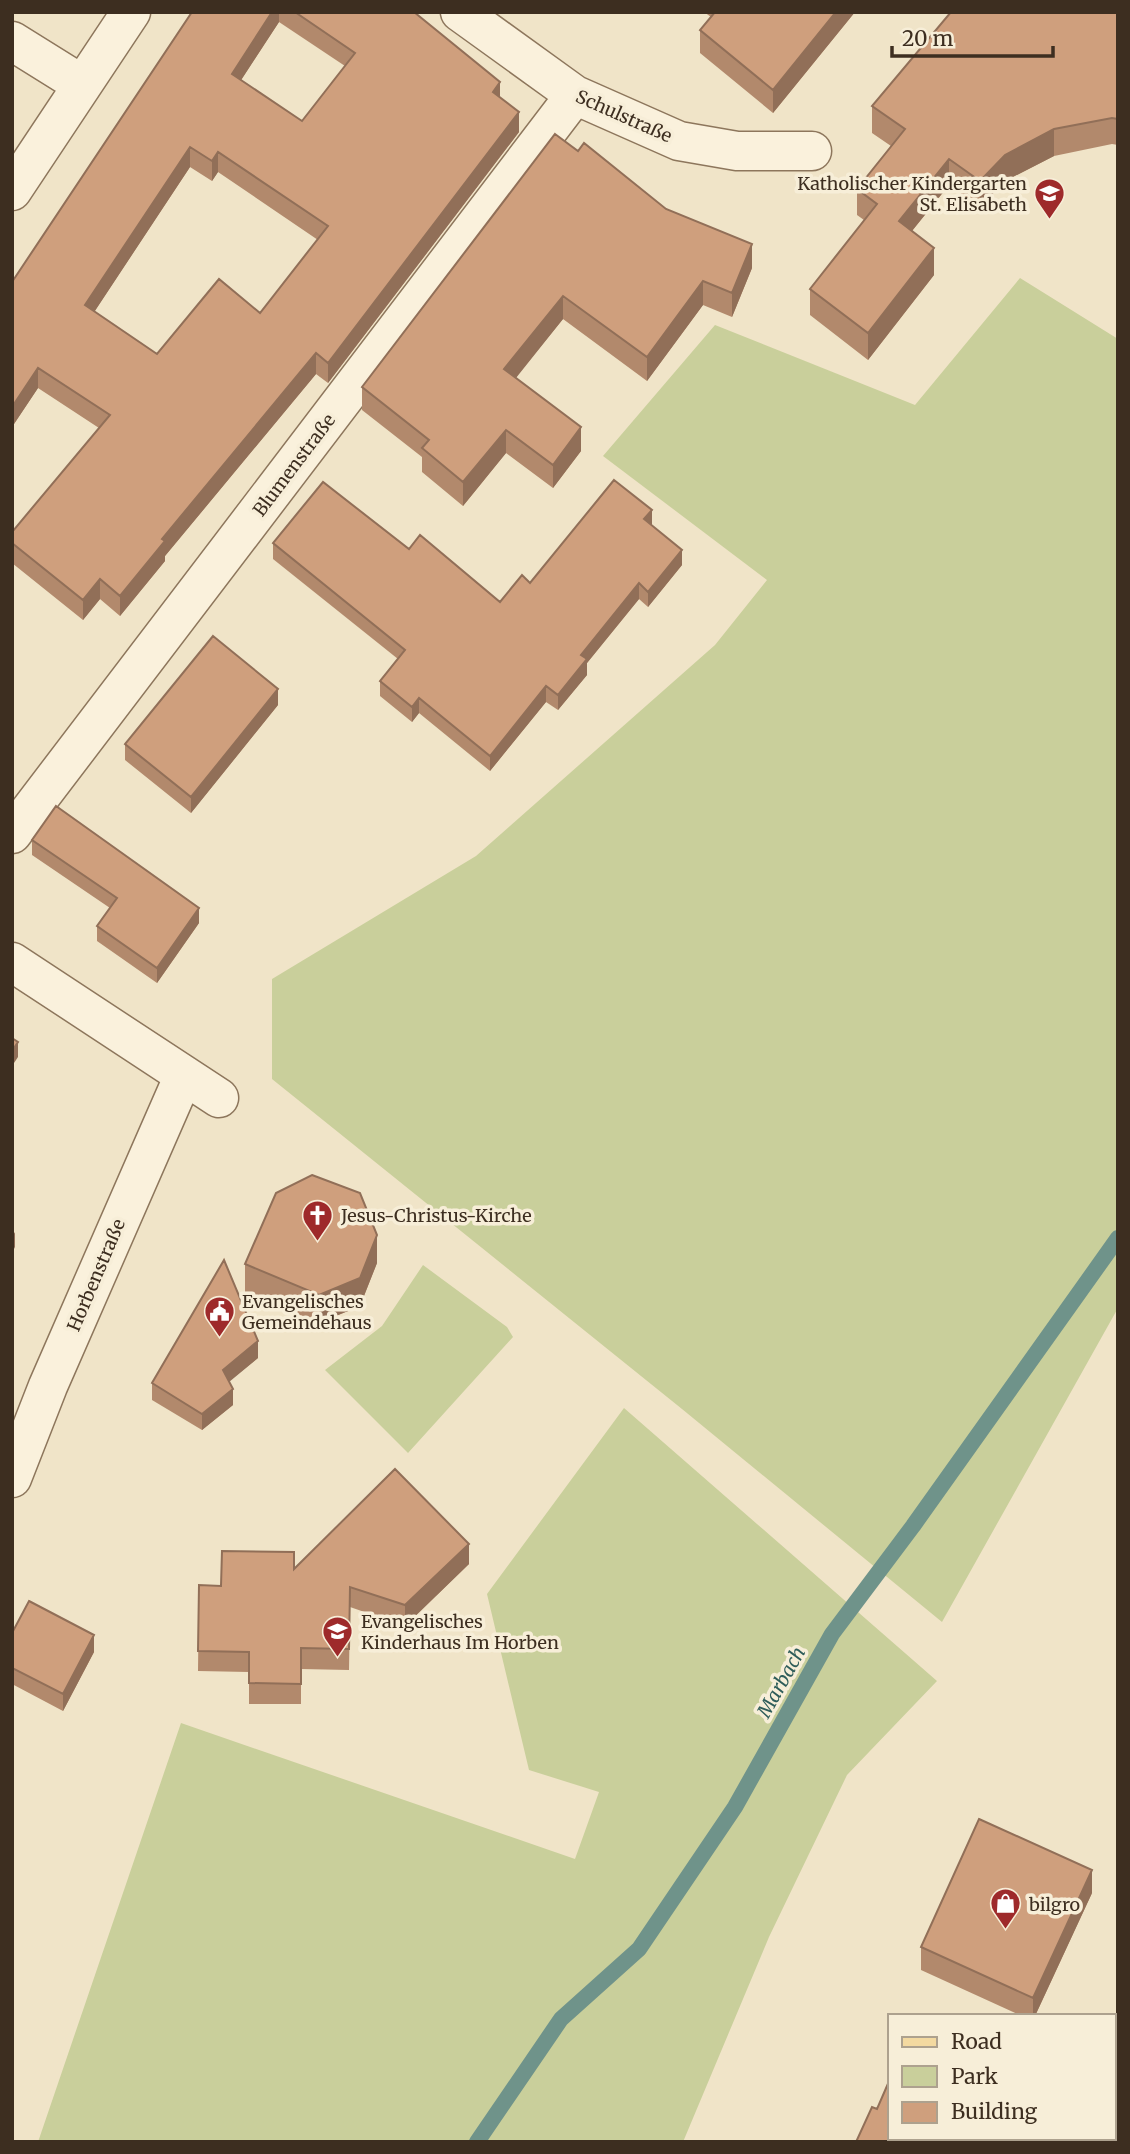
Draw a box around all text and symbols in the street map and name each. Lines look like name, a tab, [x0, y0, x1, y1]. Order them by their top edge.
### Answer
scale bar	[892, 14, 1053, 58]
text: 20 m	[902, 25, 954, 52]
street label: Schulstraße	[572, 85, 676, 147]
place label: Katholischer Kindergarten St. Elisabeth	[797, 172, 1027, 216]
school or university icon: Katholischer Kindergarten St. Elisabeth	[1033, 176, 1067, 220]
street label: Blumenstraße	[248, 409, 340, 521]
church icon: Jesus-Christus-Kirche	[301, 1198, 335, 1242]
place label: Jesus-Christus-Kirche	[340, 1204, 532, 1227]
street label: Horbenstraße	[62, 1215, 130, 1335]
place label: Evangelisches Gemeindehaus	[242, 1290, 372, 1334]
public building icon: Evangelisches Gemeindehaus	[202, 1294, 236, 1338]
place label: Evangelisches Kinderhaus Im Horben	[361, 1610, 559, 1654]
school or university icon: Evangelisches Kinderhaus Im Horben	[321, 1614, 355, 1658]
water label: Marbach	[751, 1642, 810, 1723]
shop icon: bilgro	[989, 1887, 1023, 1931]
place label: bilgro	[1028, 1893, 1080, 1916]
legend	[888, 2014, 1116, 2140]
text: Road	[951, 2028, 1002, 2055]
text: Park	[951, 2063, 998, 2090]
text: Building	[951, 2098, 1038, 2125]

